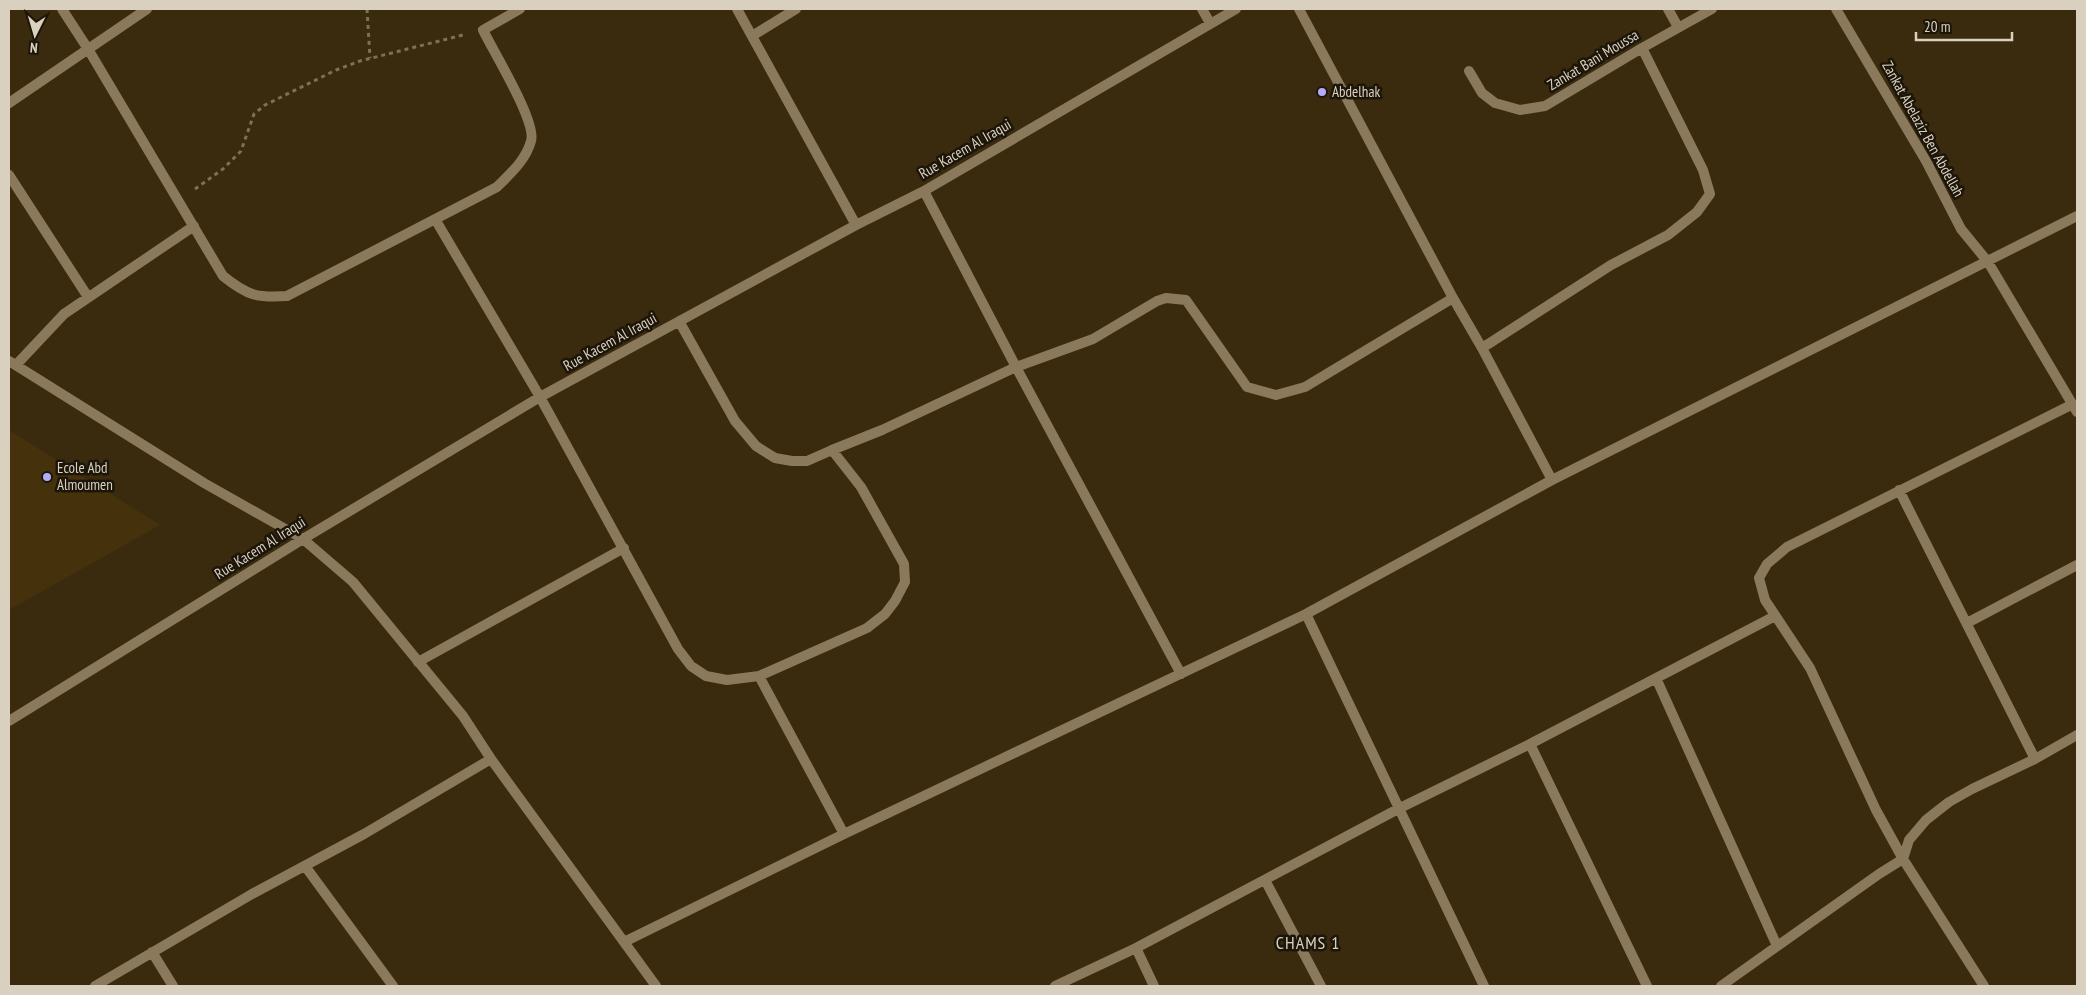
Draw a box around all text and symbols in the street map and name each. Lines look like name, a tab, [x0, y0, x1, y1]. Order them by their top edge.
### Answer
north arrow	[10, 10, 60, 60]
scale bar	[1916, 10, 2012, 42]
text: 20 m	[1924, 17, 1950, 36]
street label: Zankat Bani Moussa	[1544, 25, 1642, 94]
text: N	[29, 39, 38, 57]
street label: Zankat Abelaziz Ben Abdellah	[1878, 58, 1969, 200]
place label: Abdelhak	[1332, 82, 1380, 101]
marker: Abdelhak	[1316, 86, 1328, 98]
street label: Rue Kacem Al Iraqui	[915, 114, 1014, 183]
street label: Rue Kacem Al Iraqui	[560, 308, 660, 375]
place label: Ecole Abd Almoumen	[57, 458, 113, 494]
marker: Ecole Abd Almoumen	[41, 471, 53, 483]
street label: Rue Kacem Al Iraqui	[211, 512, 309, 583]
district label: CHAMS 1	[1276, 931, 1340, 954]

